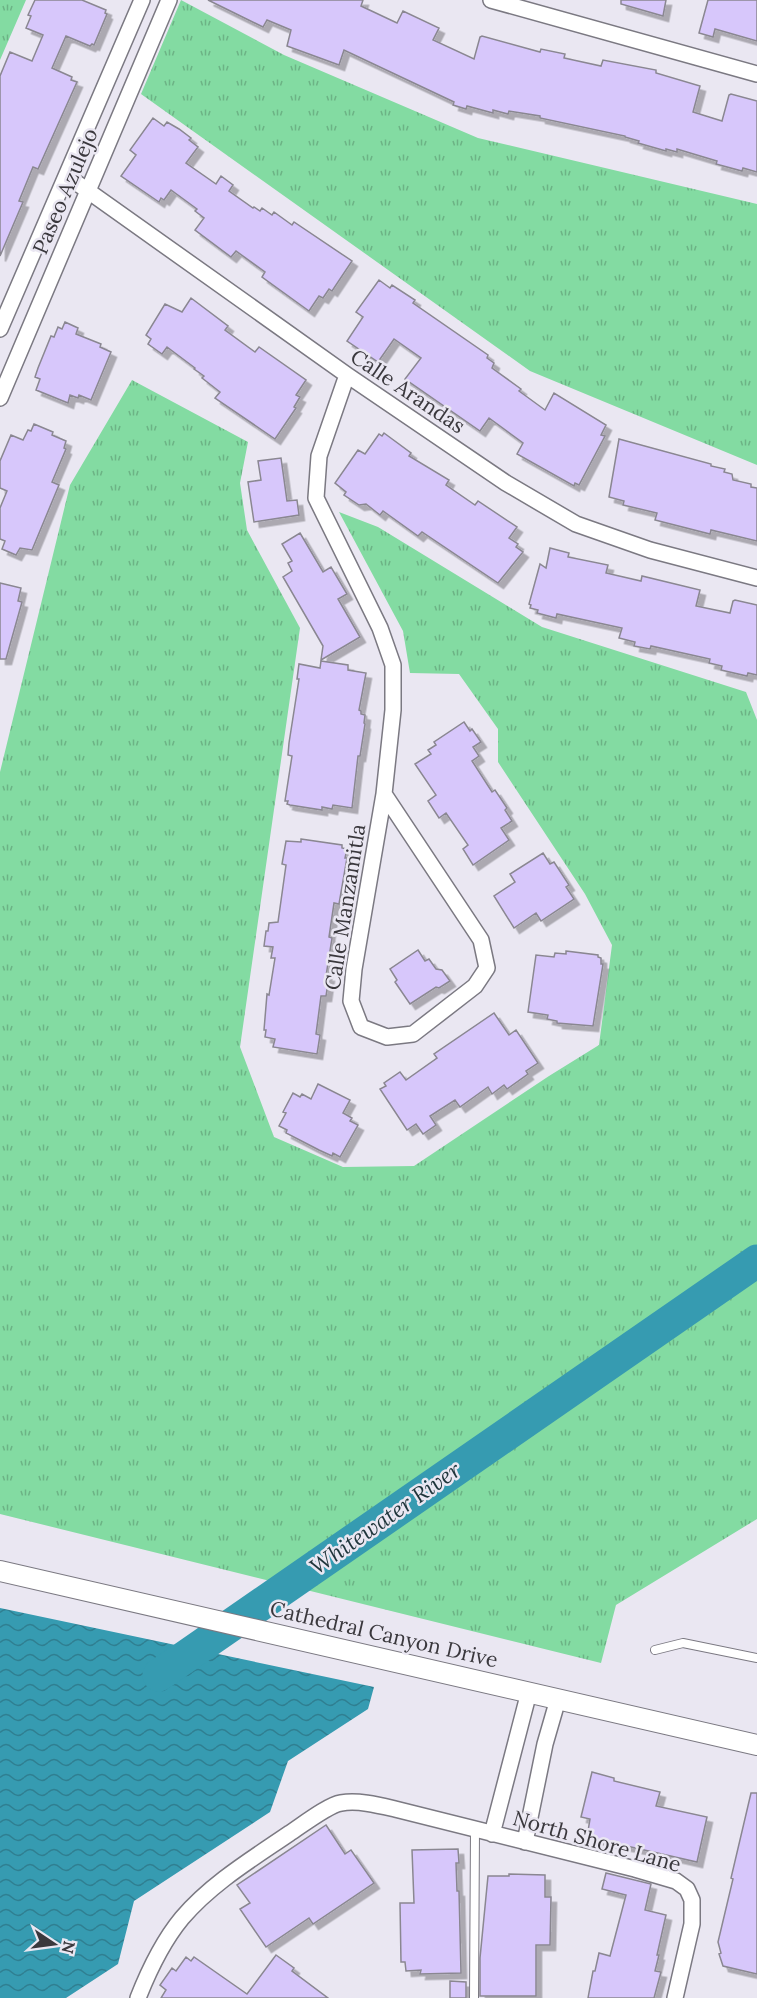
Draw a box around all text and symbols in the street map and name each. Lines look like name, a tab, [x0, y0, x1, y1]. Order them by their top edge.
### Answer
street label: Paseo Azulejo	[26, 124, 104, 258]
street label: Calle Arandas	[345, 343, 471, 439]
street label: Calle Manzamitla	[319, 822, 371, 992]
water label: Whitewater River	[304, 1455, 467, 1580]
street label: Cathedral Canyon Drive	[267, 1595, 501, 1673]
street label: North Shore Lane	[510, 1804, 684, 1878]
north arrow	[24, 1914, 84, 1974]
text: N	[57, 1939, 80, 1956]

